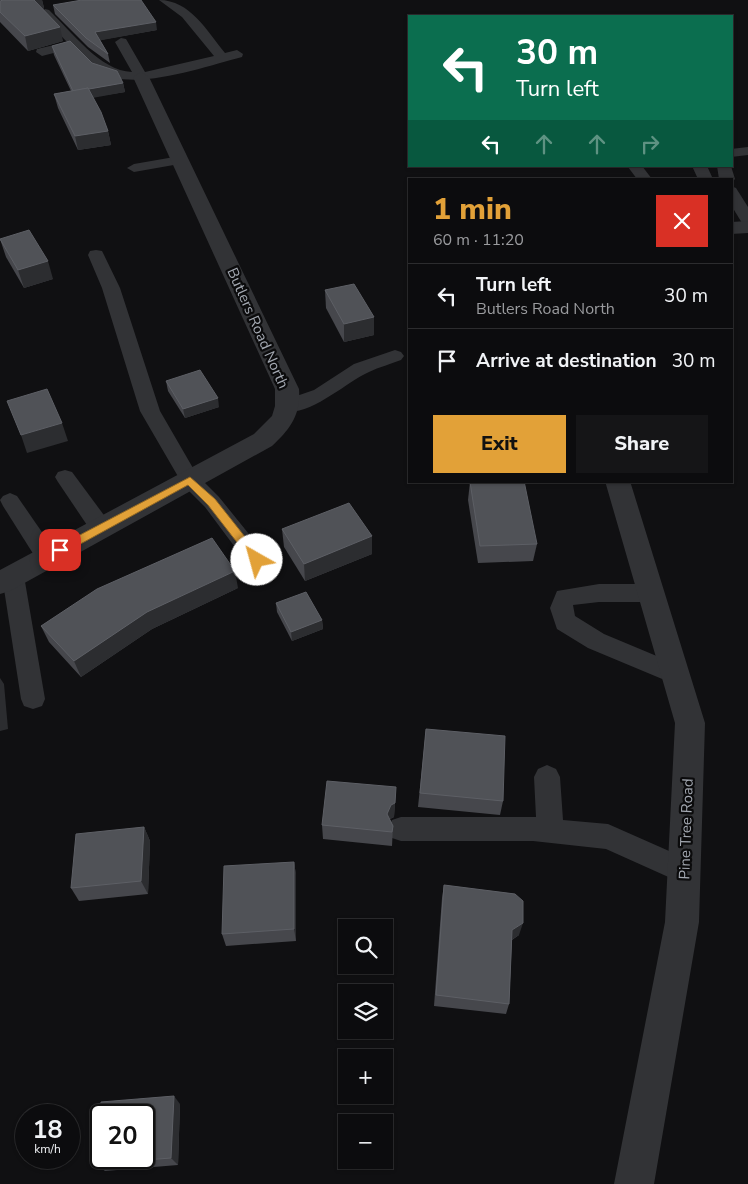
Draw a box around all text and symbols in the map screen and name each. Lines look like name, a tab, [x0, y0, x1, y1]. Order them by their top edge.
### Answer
text: 30 m	[516, 29, 598, 76]
icon: left	[433, 35, 498, 100]
text: Turn left	[516, 74, 599, 104]
icon: left	[477, 130, 505, 158]
icon: ahead	[530, 130, 558, 158]
icon: ahead	[583, 130, 611, 158]
icon: right	[636, 130, 664, 158]
text: 1 min	[433, 189, 512, 230]
button: close	[656, 195, 708, 247]
text: 60 m · 11:20	[433, 229, 524, 251]
street label: Butlers Road North	[222, 264, 294, 392]
text: Turn left	[476, 272, 551, 298]
icon: left	[433, 282, 461, 310]
text: 30 m	[664, 283, 708, 309]
text: Butlers Road North	[476, 298, 615, 320]
icon: arrive	[433, 347, 461, 375]
text: Arrive at destination	[476, 348, 657, 374]
text: 30 m	[672, 348, 716, 374]
button: Exit	[433, 415, 566, 473]
button: Share	[576, 415, 708, 473]
pin	[39, 529, 81, 571]
position arrow	[230, 533, 282, 585]
icon: arrive	[46, 536, 74, 564]
street label: Pine Tree Road	[674, 778, 698, 880]
map controls	[338, 919, 393, 1169]
button: search	[338, 919, 393, 974]
button: layers	[338, 984, 393, 1039]
button: +	[338, 1049, 393, 1104]
speed limit sign: 20	[90, 1104, 155, 1169]
text: 18	[32, 1113, 63, 1147]
button: −	[338, 1114, 393, 1169]
text: km/h	[34, 1141, 61, 1157]

